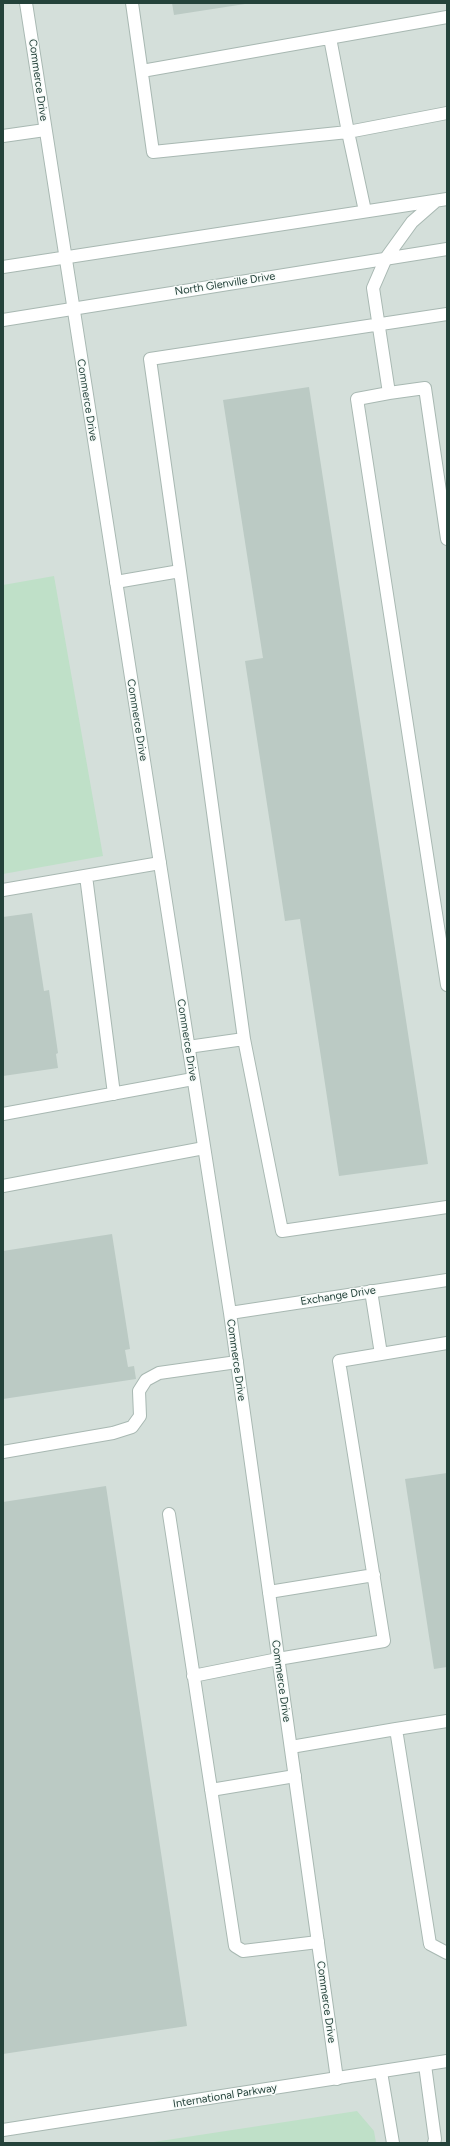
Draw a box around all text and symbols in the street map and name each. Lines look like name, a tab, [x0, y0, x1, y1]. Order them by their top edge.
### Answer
street label: Commerce Drive	[26, 38, 50, 122]
street label: North Glenville Drive	[174, 270, 276, 298]
street label: Commerce Drive	[74, 358, 100, 442]
street label: Commerce Drive	[124, 678, 150, 762]
street label: Commerce Drive	[174, 998, 200, 1082]
street label: Exchange Drive	[299, 1284, 377, 1308]
street label: Commerce Drive	[224, 1318, 248, 1402]
street label: Commerce Drive	[269, 1639, 293, 1723]
street label: Commerce Drive	[314, 1960, 338, 2044]
street label: International Parkway	[172, 2081, 278, 2111]

